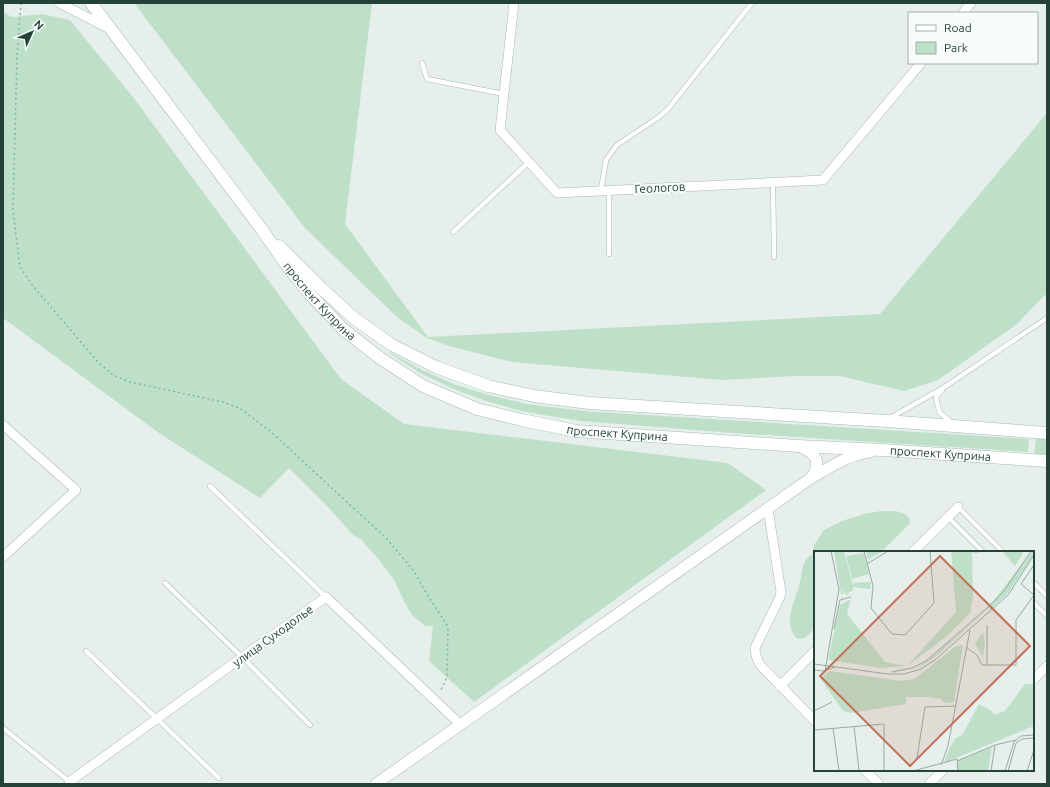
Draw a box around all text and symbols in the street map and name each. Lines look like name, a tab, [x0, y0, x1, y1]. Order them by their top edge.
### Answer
north arrow	[12, 12, 52, 52]
legend	[908, 12, 1038, 64]
text: N	[32, 18, 46, 32]
text: Road	[944, 21, 972, 34]
text: Park	[944, 41, 968, 54]
street label: Геологов	[634, 180, 686, 195]
street label: проспект Куприна	[281, 259, 358, 343]
street label: проспект Куприна	[566, 422, 668, 443]
street label: проспект Куприна	[890, 443, 991, 463]
inset map	[814, 551, 1034, 771]
street label: улица Суходолье	[230, 602, 315, 669]

